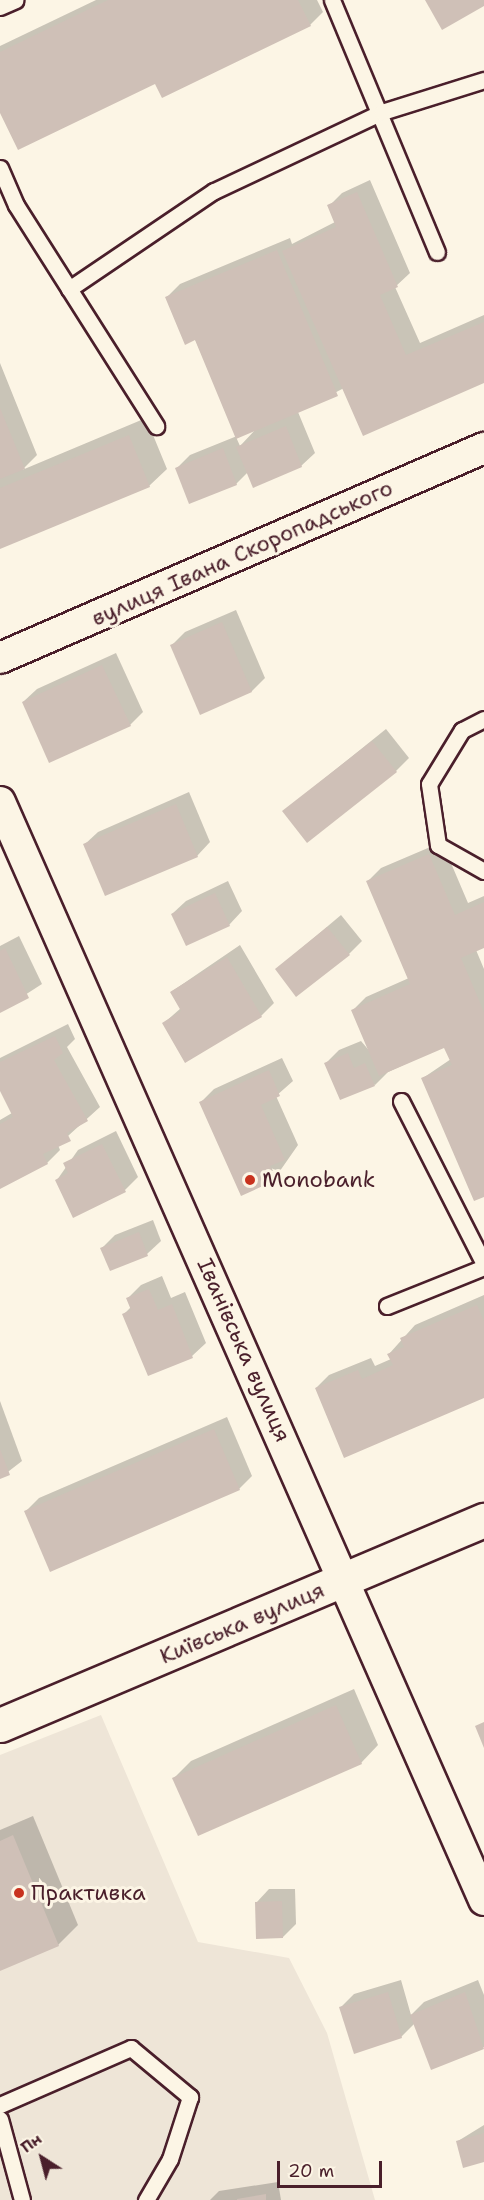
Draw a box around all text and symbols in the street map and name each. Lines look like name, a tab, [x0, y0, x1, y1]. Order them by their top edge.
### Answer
street label: вулиця Івана Скоропадського	[87, 474, 397, 632]
place label: Monobank	[262, 1167, 375, 1193]
marker: Monobank	[243, 1173, 257, 1187]
street label: Іванівська вулиця	[192, 1254, 296, 1446]
street label: Київська вулиця	[156, 1576, 328, 1670]
place label: Практивка	[31, 1880, 146, 1906]
marker: Практивка	[12, 1886, 26, 1900]
north arrow	[12, 2128, 72, 2188]
text: Пн	[16, 2128, 46, 2158]
scale bar	[280, 2149, 385, 2187]
text: 20 m	[288, 2159, 334, 2183]

